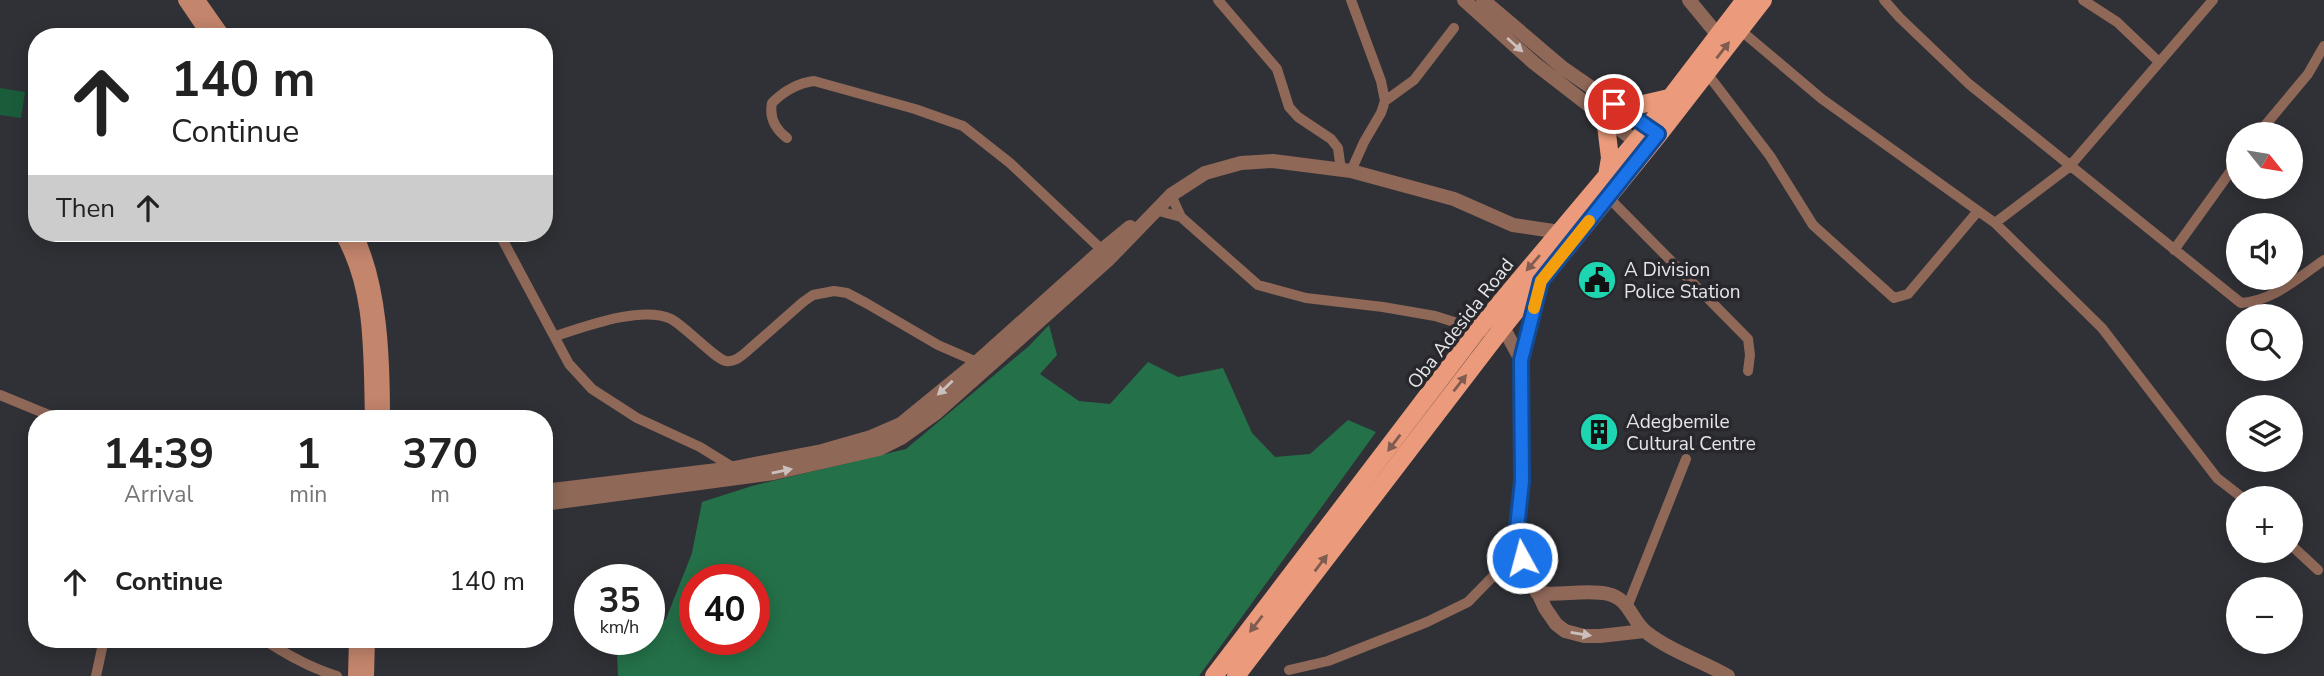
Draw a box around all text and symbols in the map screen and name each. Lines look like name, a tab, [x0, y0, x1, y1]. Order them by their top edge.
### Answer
one-way arrow	[1506, 37, 1523, 53]
one-way arrow	[1715, 42, 1730, 60]
text: 140 m	[171, 46, 315, 113]
icon: ahead	[56, 56, 147, 147]
pin	[1584, 74, 1644, 134]
icon: arrive	[1595, 85, 1633, 123]
text: Continue	[171, 110, 299, 153]
north arrow	[2226, 122, 2303, 200]
map controls	[2226, 122, 2303, 654]
icon: ahead	[129, 189, 167, 227]
text: Then	[56, 191, 115, 226]
button: sound	[2226, 213, 2303, 290]
street label: Oba Adesida Road	[1401, 253, 1520, 394]
one-way arrow	[1525, 254, 1541, 272]
place label: A Division Police Station	[1624, 257, 1741, 305]
public building icon: A Division Police Station	[1576, 259, 1618, 301]
button: search	[2226, 304, 2303, 381]
one-way arrow	[1453, 374, 1468, 392]
one-way arrow	[936, 380, 954, 396]
button: layers	[2226, 395, 2303, 472]
place label: Adegbemile Cultural Centre	[1626, 409, 1756, 457]
building icon: Adegbemile Cultural Centre	[1578, 411, 1620, 453]
text: 14:39	[103, 426, 214, 483]
text: 1	[296, 426, 321, 483]
text: 370	[402, 426, 478, 483]
one-way arrow	[1386, 433, 1401, 451]
one-way arrow	[771, 465, 793, 476]
text: Arrival	[124, 479, 193, 510]
text: min	[289, 479, 327, 510]
text: m	[430, 479, 450, 510]
button: +	[2226, 486, 2303, 563]
position arrow	[1485, 521, 1559, 595]
one-way arrow	[1314, 554, 1328, 572]
icon: ahead	[56, 563, 94, 601]
text: Continue	[115, 564, 223, 599]
text: 140 m	[449, 564, 525, 599]
speed limit sign: 40	[679, 564, 770, 655]
text: 35	[598, 577, 641, 624]
button: −	[2226, 577, 2303, 654]
one-way arrow	[1248, 614, 1263, 632]
text: km/h	[600, 615, 639, 639]
one-way arrow	[1570, 629, 1592, 640]

